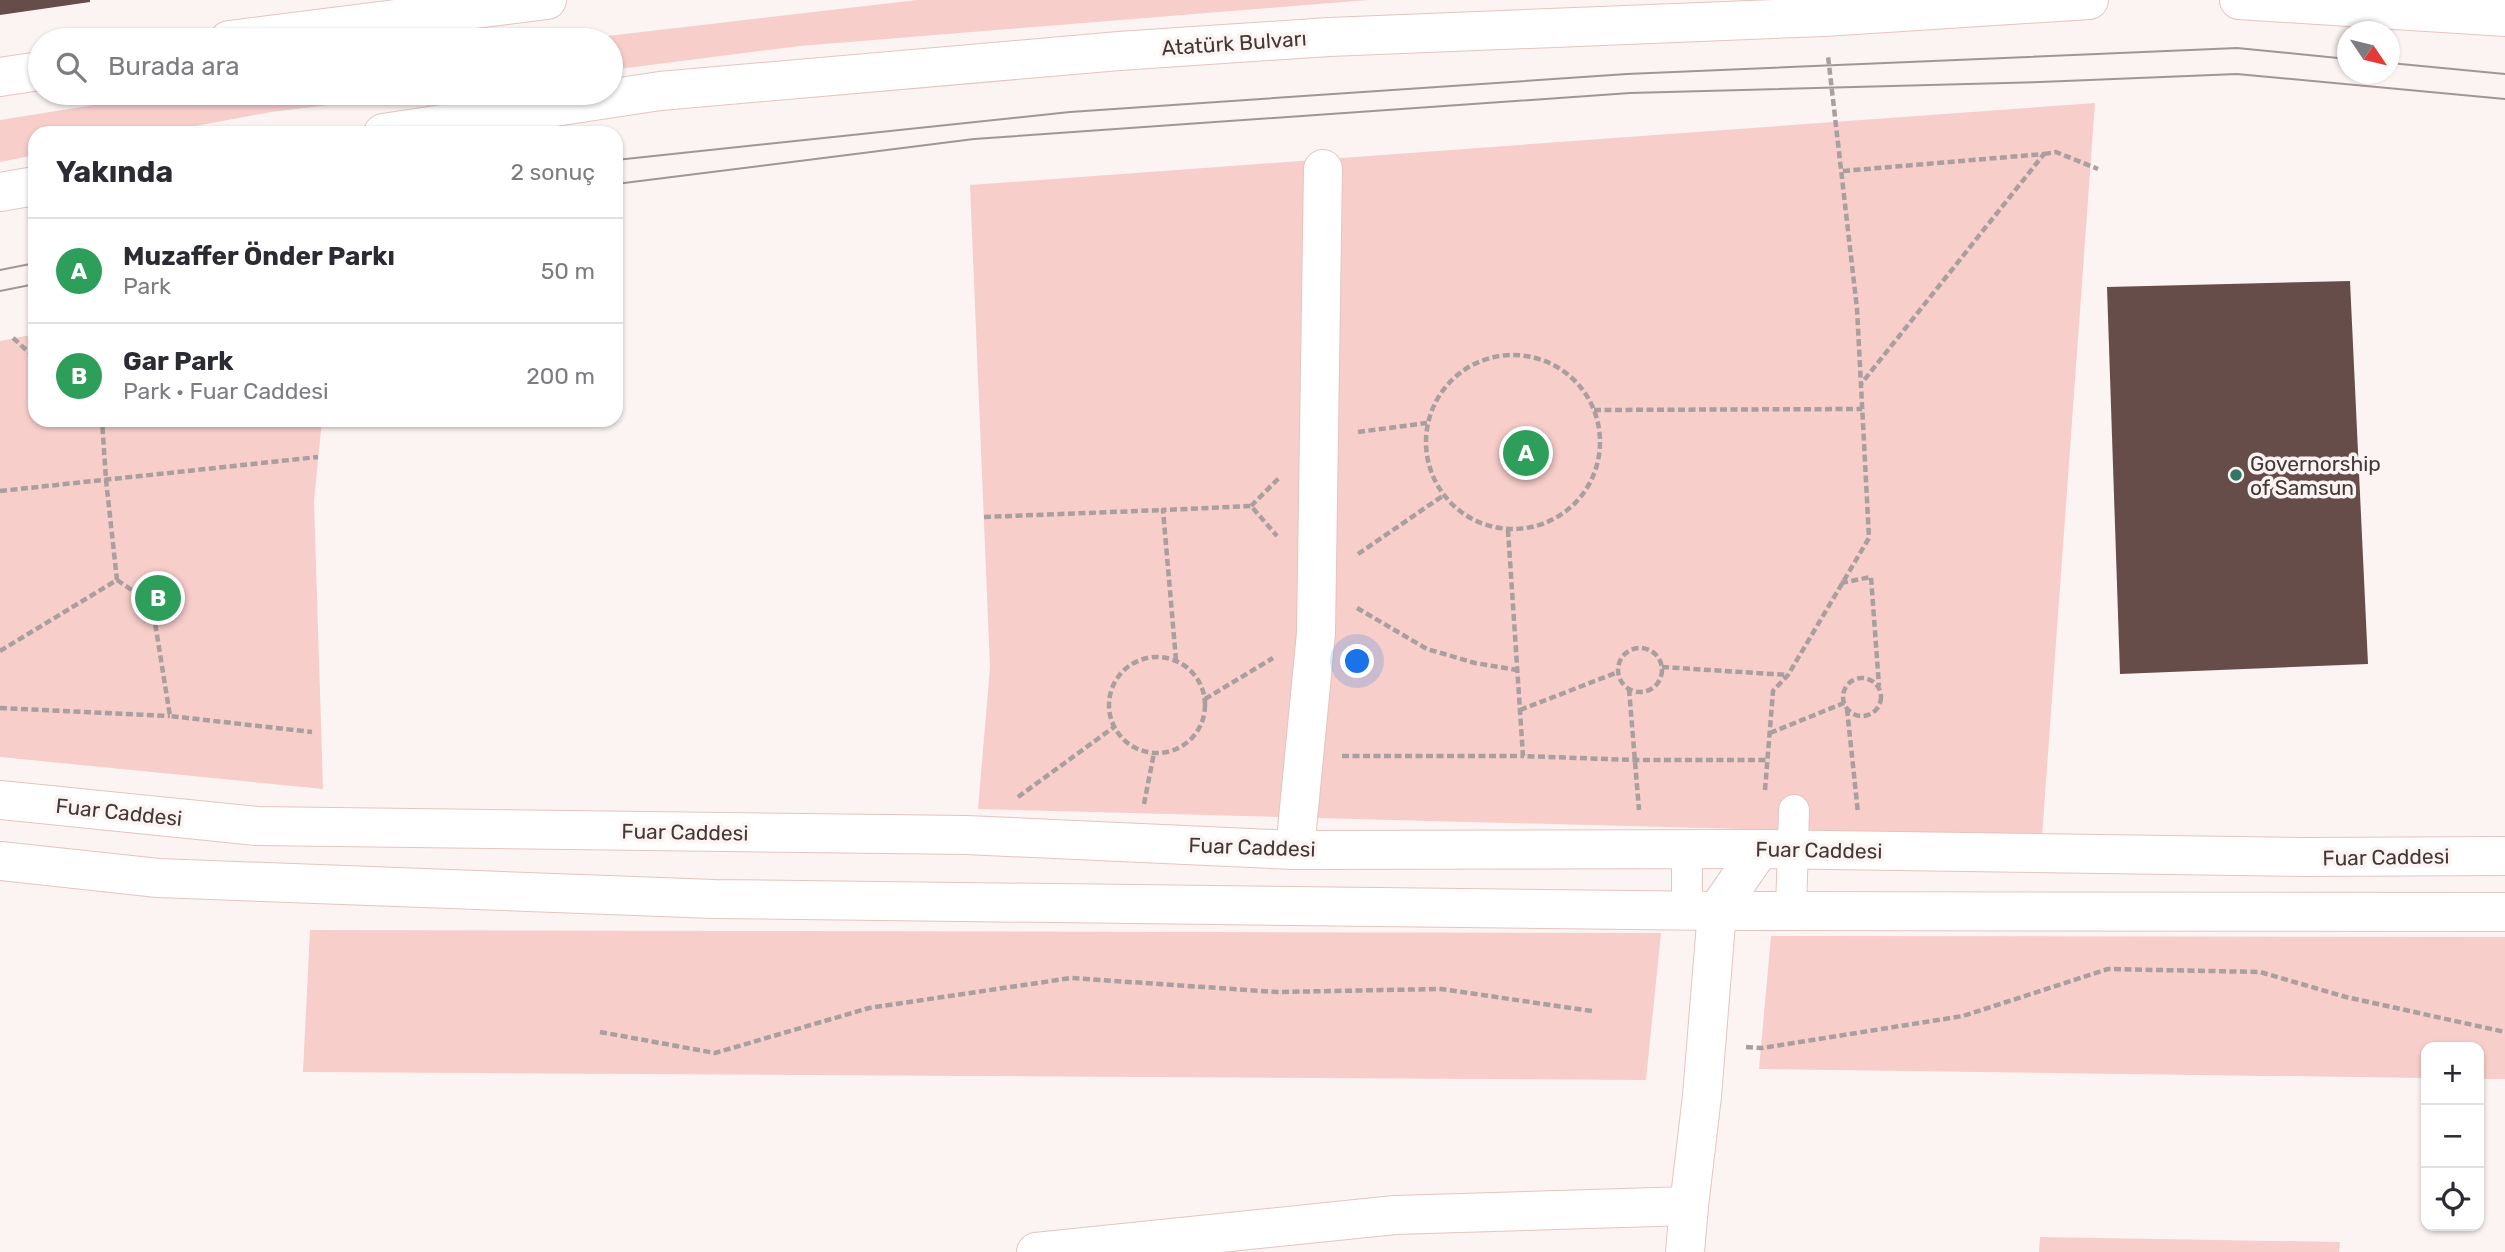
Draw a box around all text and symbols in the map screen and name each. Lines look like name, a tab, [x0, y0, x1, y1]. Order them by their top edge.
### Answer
north arrow	[2337, 21, 2400, 84]
street label: Atatürk Bulvarı	[1161, 25, 1307, 61]
search box	[28, 28, 623, 105]
icon: search	[52, 48, 90, 86]
text: Burada ara	[108, 51, 240, 82]
text: Yakında	[56, 154, 173, 190]
text: 2 sonuç	[510, 158, 595, 186]
text: Muzaffer Önder Parkı	[123, 241, 395, 272]
text: A	[71, 257, 87, 285]
text: 50 m	[541, 257, 595, 285]
text: Park	[123, 272, 171, 300]
text: Gar Park	[123, 346, 234, 377]
text: B	[71, 362, 87, 390]
text: 200 m	[526, 362, 595, 390]
text: Park · Fuar Caddesi	[123, 377, 329, 405]
pin: A	[1503, 427, 1549, 479]
place label: Governorship of Samsun	[2250, 451, 2381, 500]
marker: Governorship of Samsun	[2228, 467, 2244, 483]
pin: B	[135, 572, 181, 624]
your location	[1340, 644, 1374, 678]
street label: Fuar Caddesi	[55, 793, 183, 831]
street label: Fuar Caddesi	[621, 818, 749, 846]
street label: Fuar Caddesi	[1188, 832, 1316, 862]
street label: Fuar Caddesi	[1755, 836, 1883, 864]
street label: Fuar Caddesi	[2322, 843, 2450, 871]
map controls	[2421, 1042, 2484, 1231]
button: +	[2421, 1042, 2484, 1105]
button: −	[2421, 1105, 2484, 1168]
button: locate	[2421, 1168, 2484, 1231]

